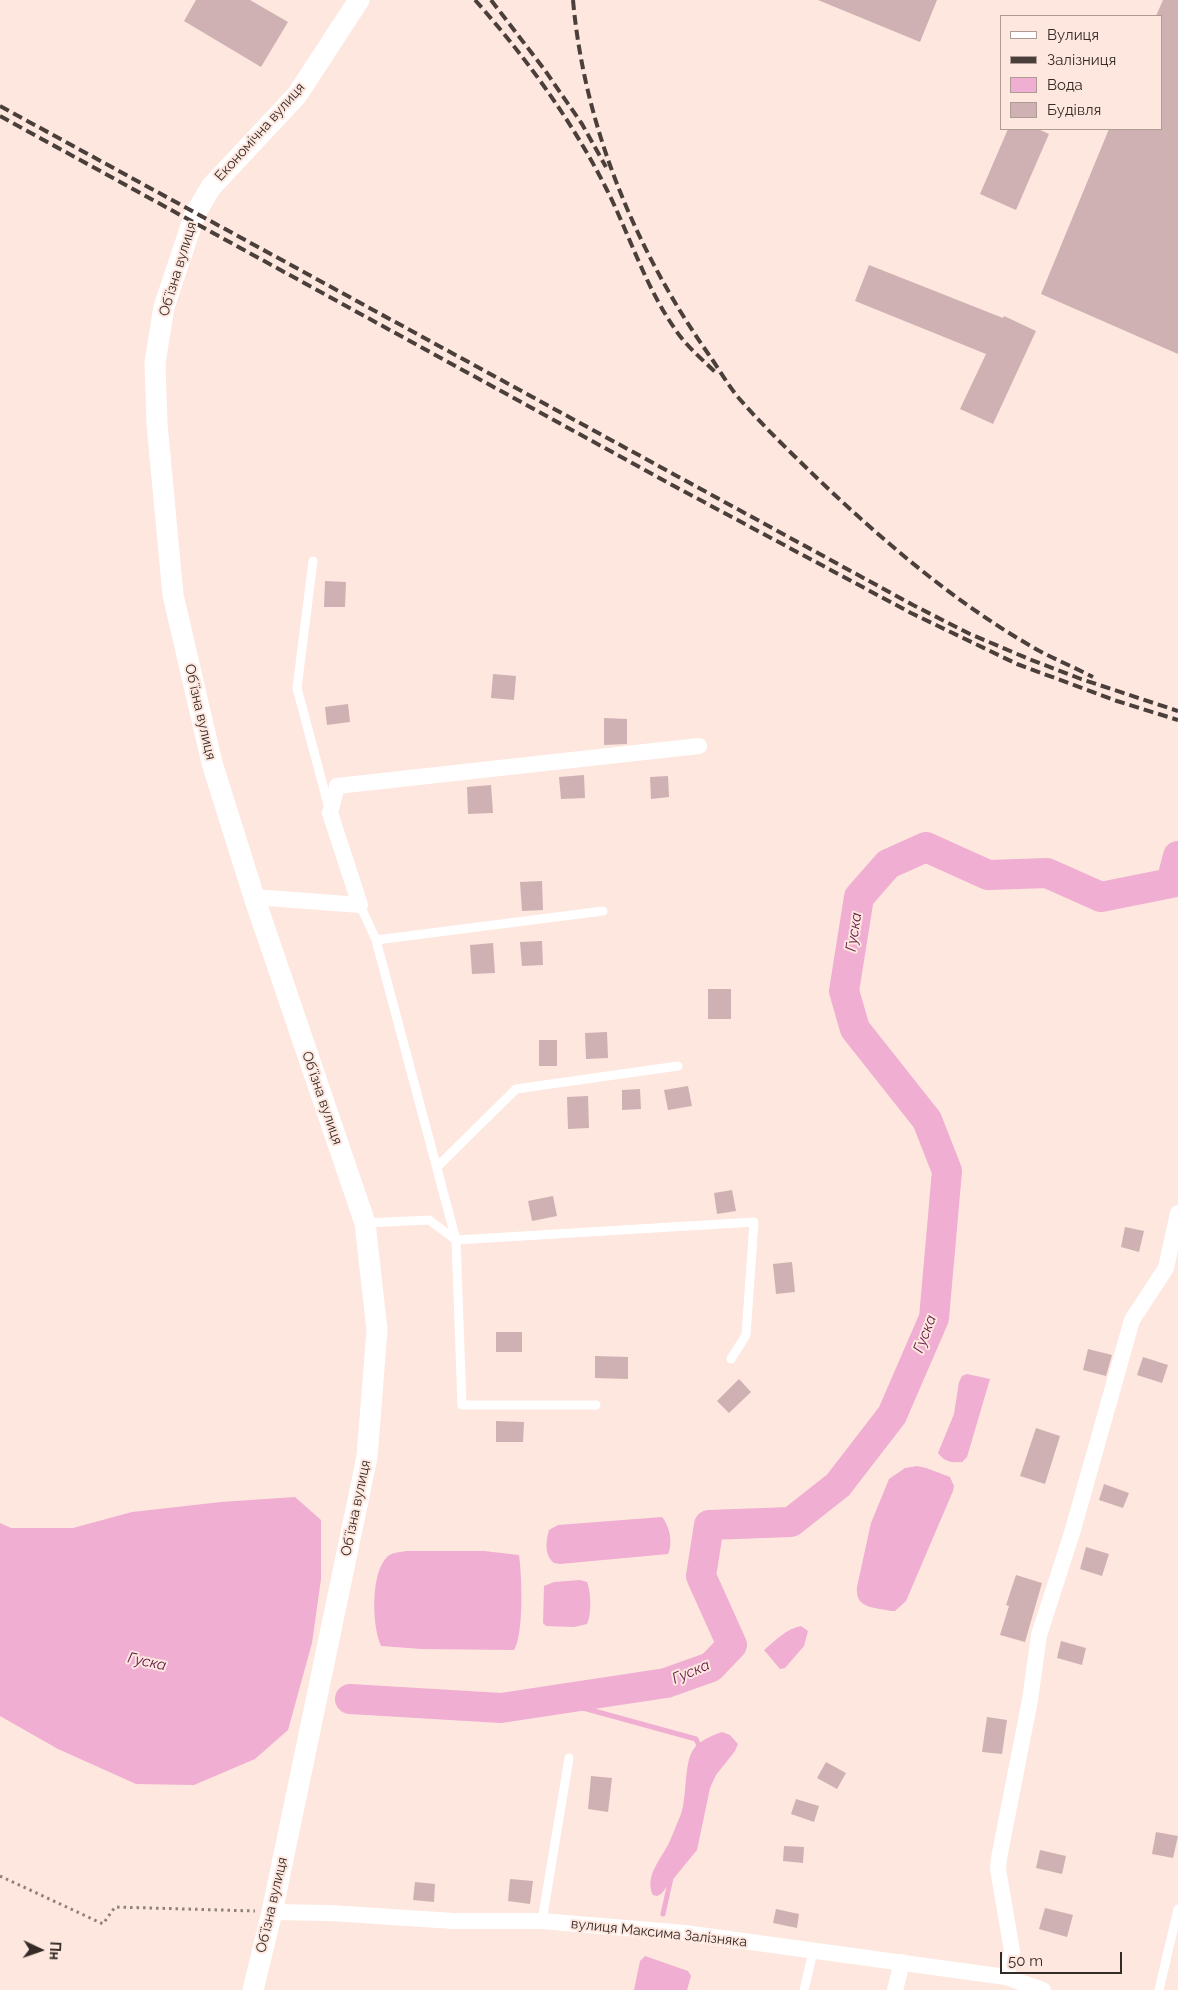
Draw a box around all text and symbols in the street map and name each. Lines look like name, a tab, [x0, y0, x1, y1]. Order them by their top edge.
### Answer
legend	[1000, 15, 1163, 130]
text: Вулиця	[1047, 26, 1099, 44]
text: Залізниця	[1047, 51, 1116, 69]
text: Вода	[1047, 76, 1083, 94]
street label: Економічна вулиця	[211, 79, 309, 185]
text: Будівля	[1047, 101, 1101, 119]
street label: Обʼїзна вулиця	[156, 220, 200, 318]
street label: Обʼїзна вулиця	[181, 663, 219, 761]
water label: Гуска	[842, 911, 866, 953]
street label: Обʼїзна вулиця	[298, 1049, 346, 1147]
water label: Гуска	[910, 1313, 940, 1355]
street label: Обʼїзна вулиця	[338, 1458, 374, 1558]
water label: Гуска	[126, 1649, 168, 1675]
water label: Гуска	[670, 1656, 712, 1688]
street label: Обʼїзна вулиця	[253, 1856, 291, 1954]
street label: вулиця Максима Залізняка	[570, 1915, 748, 1951]
north arrow	[15, 1925, 65, 1975]
text: Пн	[47, 1941, 63, 1961]
scale bar	[1003, 1942, 1126, 1974]
text: 50 m	[1008, 1952, 1043, 1970]

